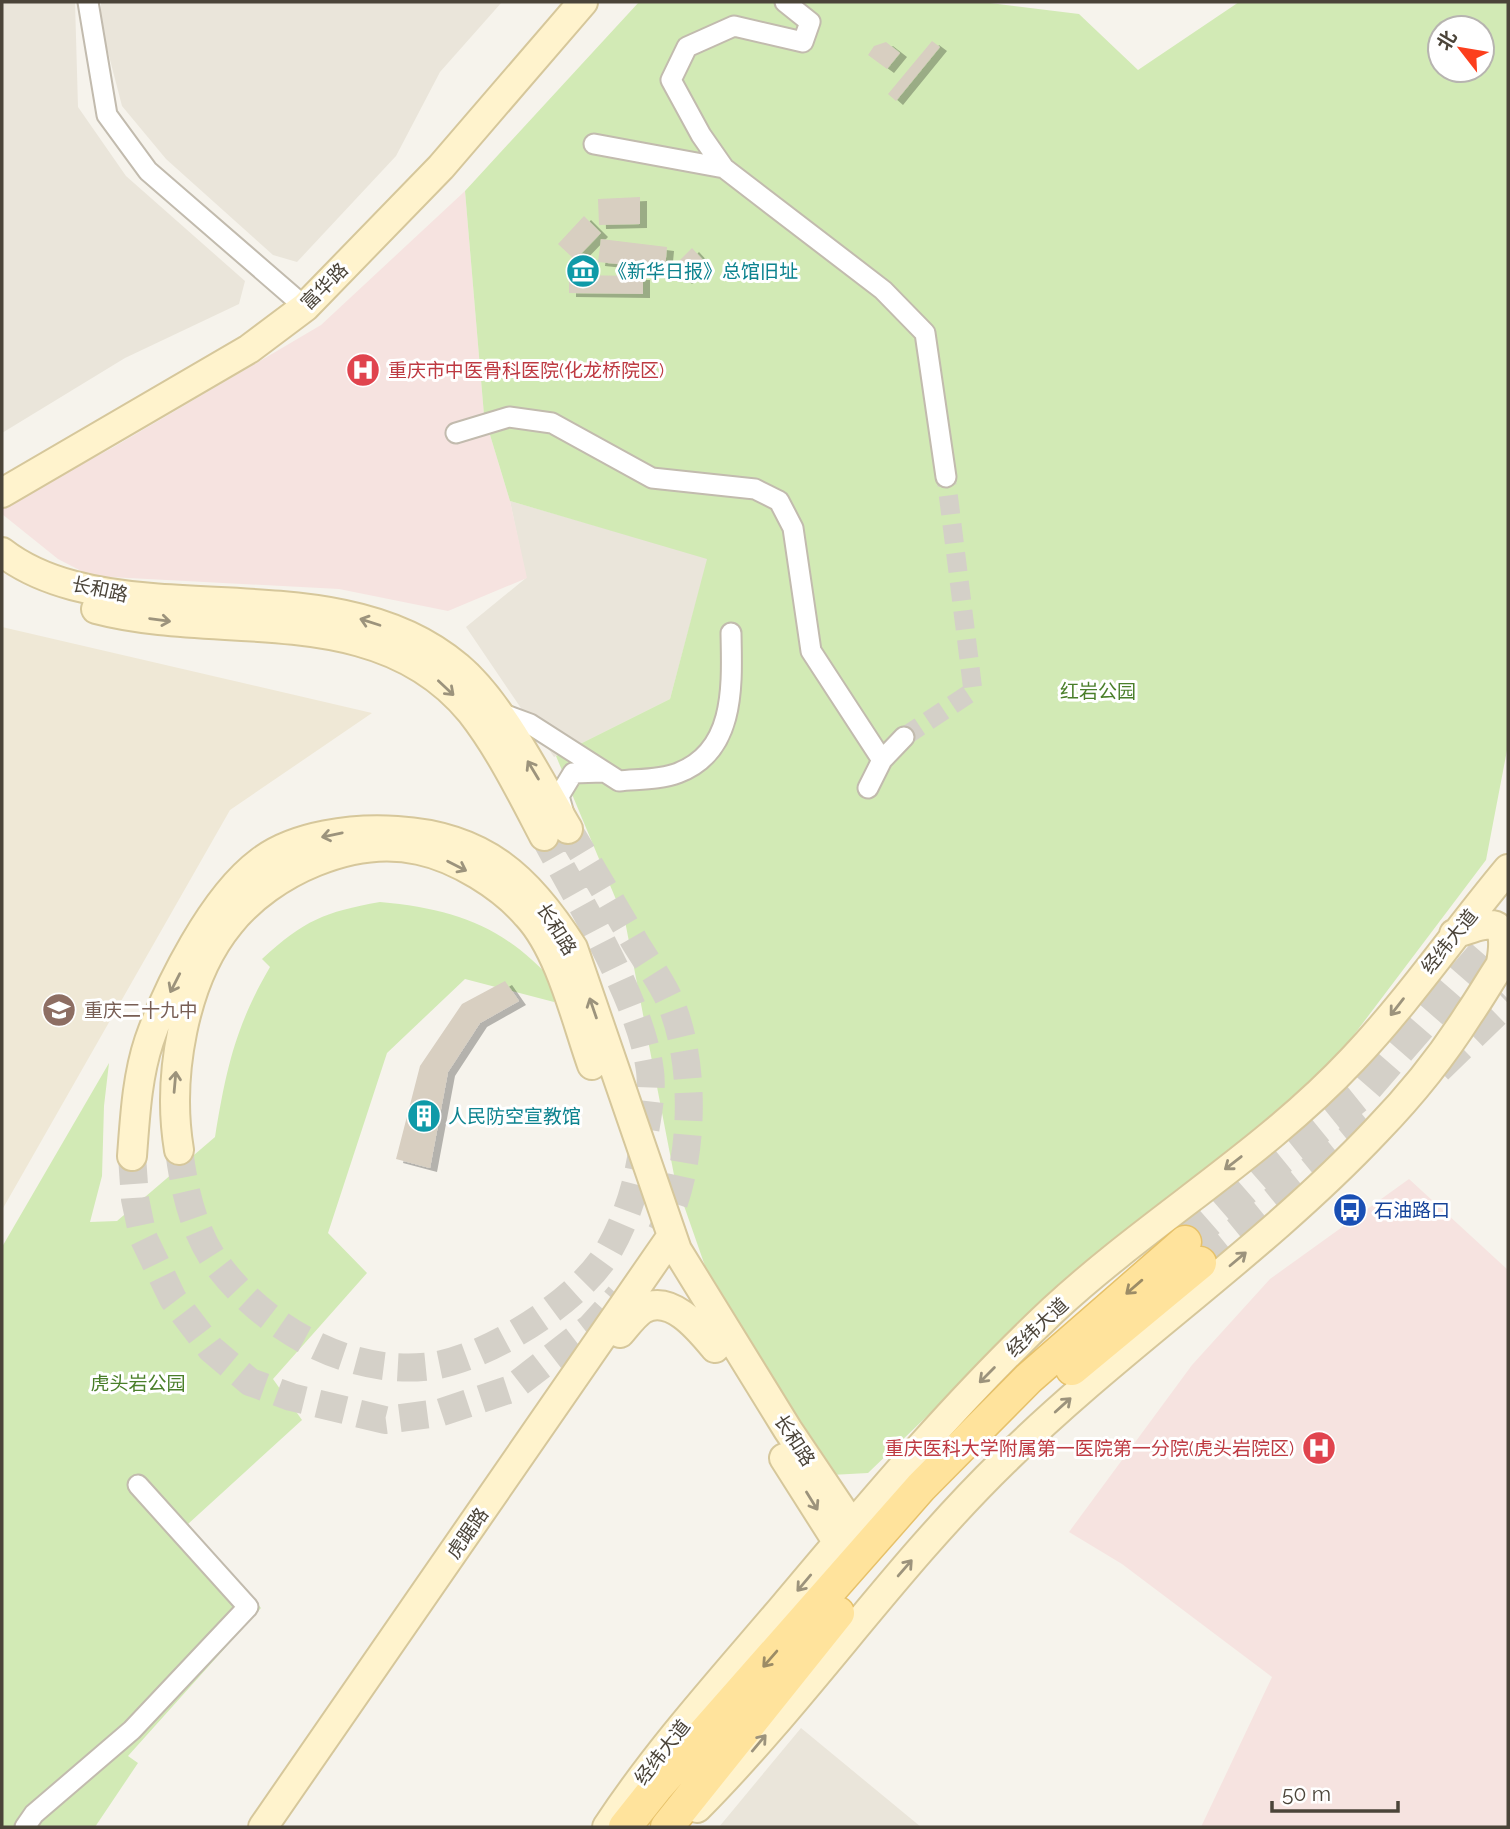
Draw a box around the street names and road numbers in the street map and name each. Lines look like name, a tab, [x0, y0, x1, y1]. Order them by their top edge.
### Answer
street label: 富华路	[296, 258, 352, 314]
street label: 长和路	[70, 572, 130, 606]
street label: 长和路	[533, 899, 581, 959]
street label: 经纬大道	[1417, 905, 1481, 977]
street label: 经纬大道	[1002, 1293, 1072, 1361]
street label: 长和路	[770, 1410, 820, 1470]
street label: 虎踞路	[442, 1503, 492, 1563]
street label: 经纬大道	[630, 1715, 694, 1789]

